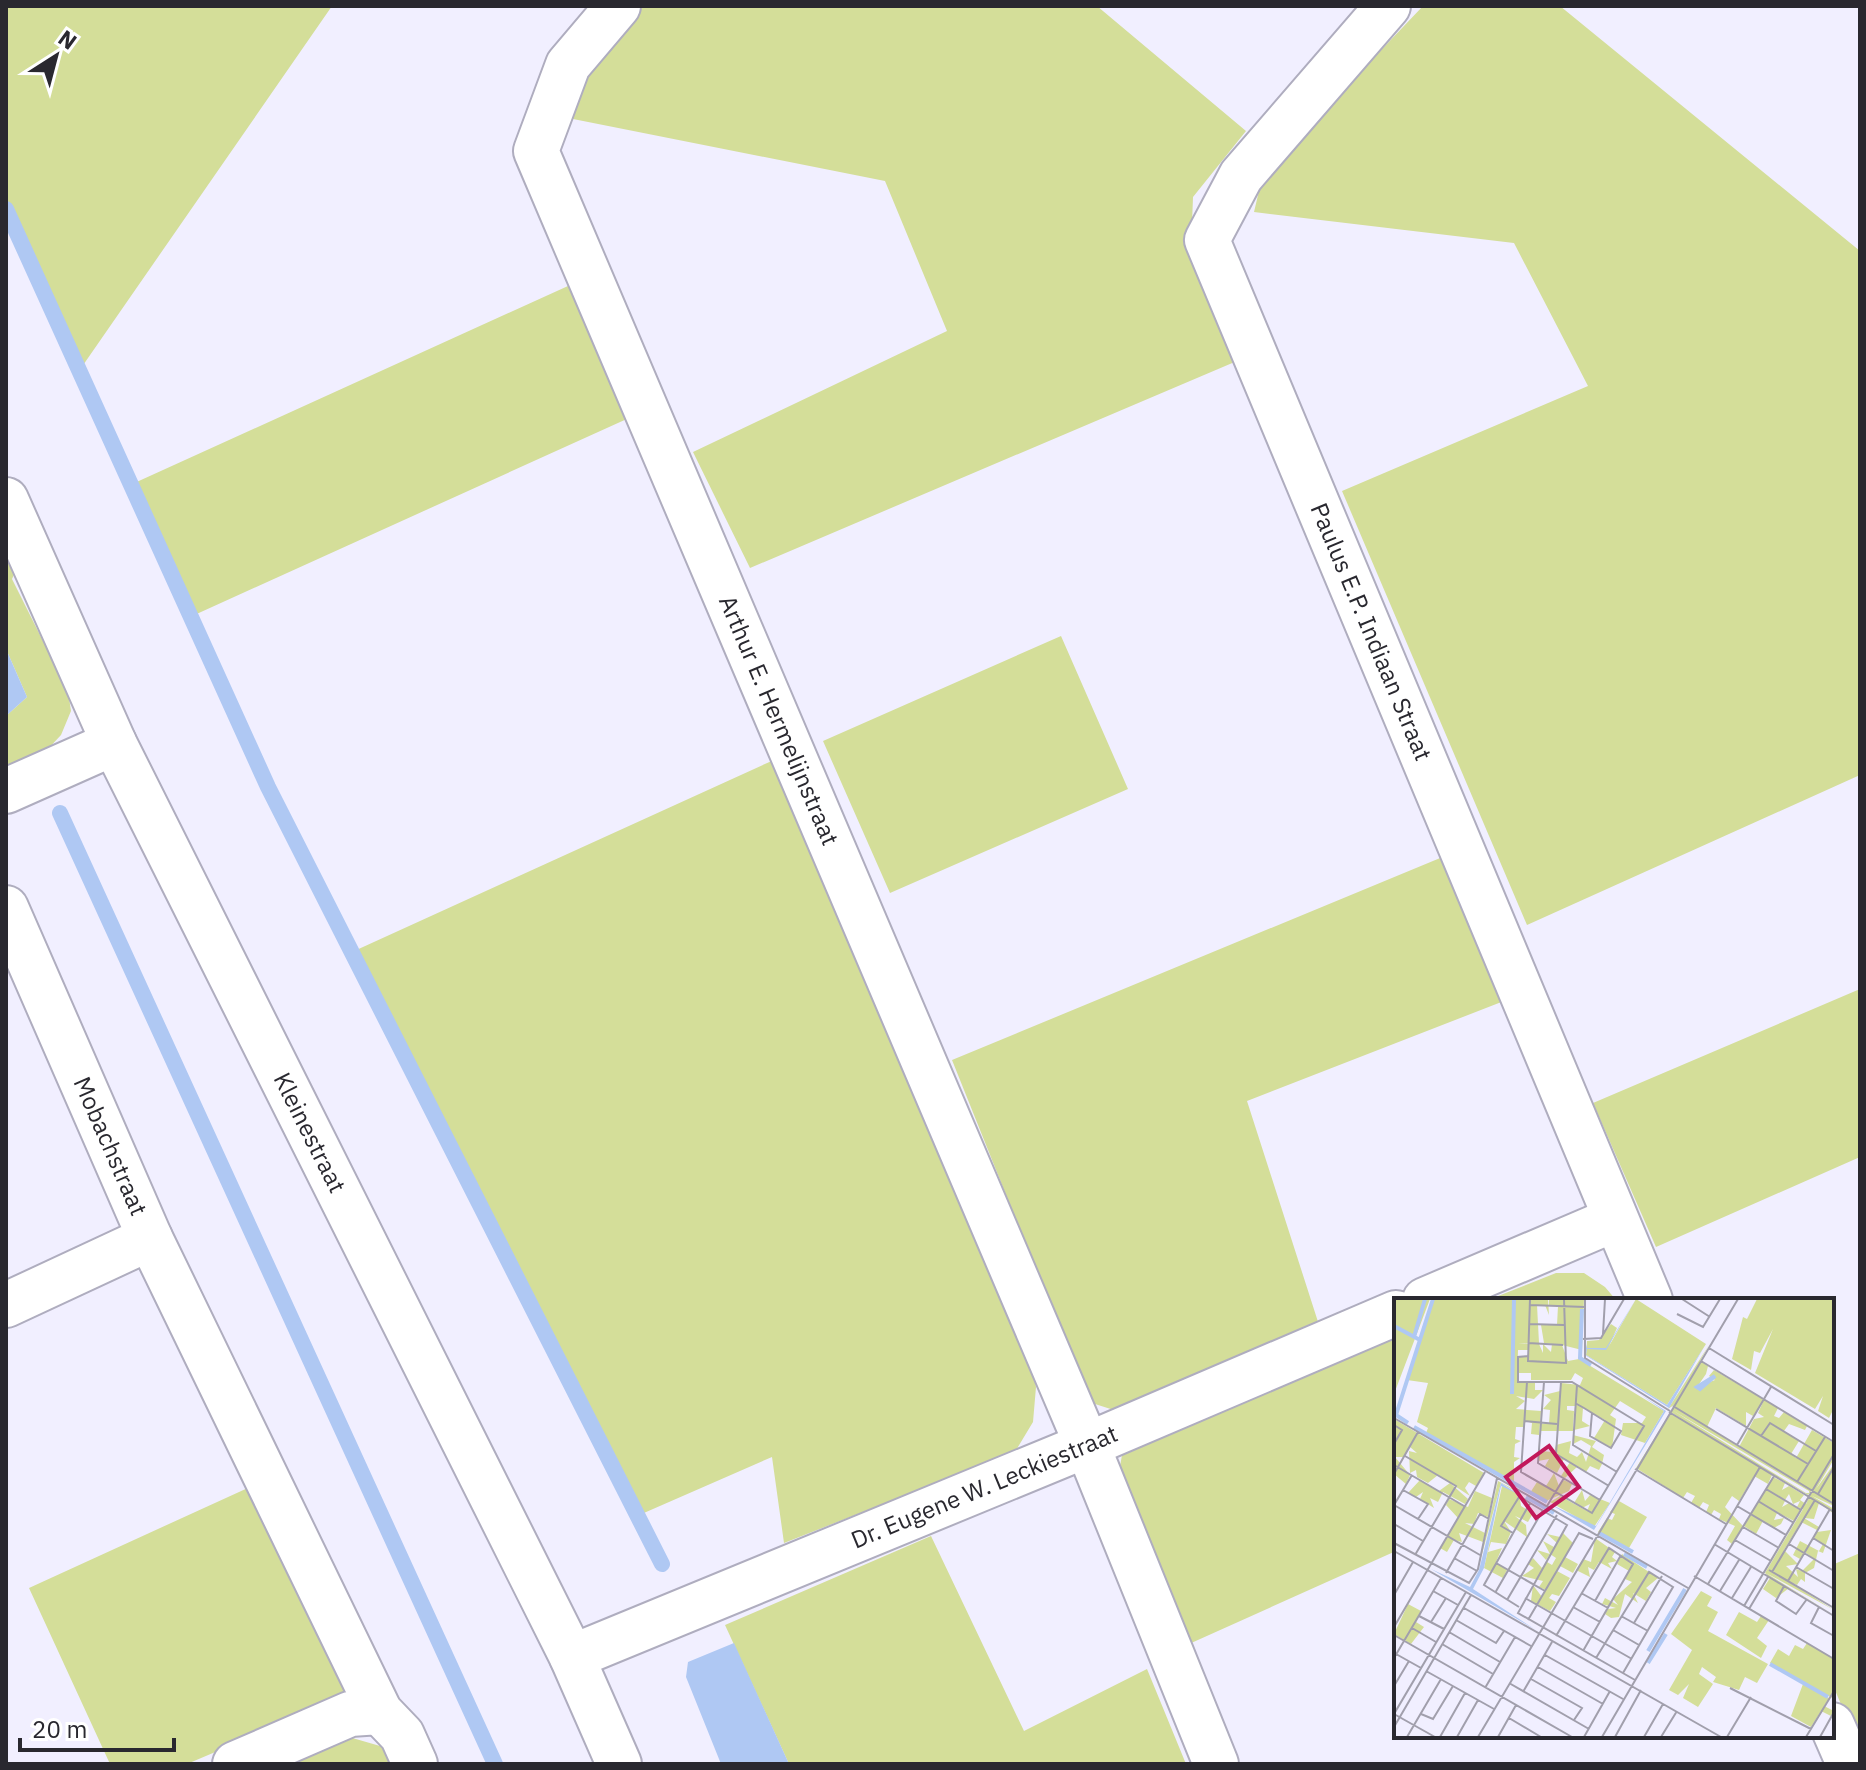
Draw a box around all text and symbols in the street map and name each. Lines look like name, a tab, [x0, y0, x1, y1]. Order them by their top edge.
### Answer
north arrow	[16, 16, 96, 96]
text: N	[53, 23, 83, 56]
street label: Paulus E.P. Indiaan Straat	[1304, 498, 1440, 765]
street label: Arthur E. Hermelijnstraat	[712, 590, 847, 850]
street label: Kleinestraat	[267, 1067, 354, 1198]
street label: Mobachstraat	[67, 1072, 155, 1220]
inset map	[1394, 1298, 1834, 1738]
street label: Dr. Eugene W. Leckiestraat	[846, 1417, 1122, 1555]
scale bar	[20, 1702, 174, 1752]
text: 20 m	[32, 1713, 87, 1745]

